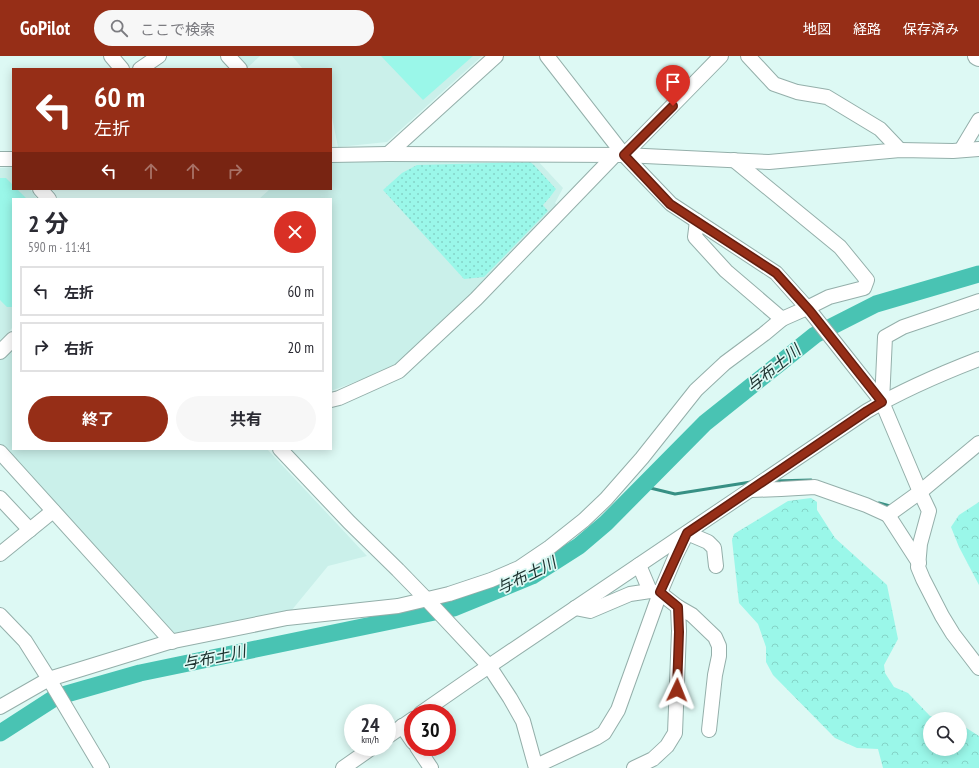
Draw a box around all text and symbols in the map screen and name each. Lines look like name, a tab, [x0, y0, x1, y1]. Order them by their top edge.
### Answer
search box	[94, 10, 374, 46]
text: GoPilot	[20, 16, 70, 40]
icon: search	[108, 17, 130, 39]
text: ここで検索	[140, 20, 215, 39]
text: 地図	[803, 20, 831, 38]
text: 経路	[853, 20, 881, 38]
text: 保存済み	[903, 20, 959, 38]
pin	[656, 65, 690, 106]
icon: arrive	[662, 71, 684, 93]
text: 60 m	[94, 78, 145, 115]
icon: left	[28, 84, 80, 136]
text: 左折	[94, 117, 130, 140]
icon: left	[98, 160, 120, 182]
icon: ahead	[140, 160, 162, 182]
icon: ahead	[182, 160, 204, 182]
icon: right	[224, 160, 246, 182]
text: 2 分	[28, 208, 68, 239]
button: close	[274, 211, 316, 253]
text: 590 m · 11:41	[28, 239, 91, 256]
icon: left	[30, 280, 52, 302]
text: 60 m	[288, 282, 314, 301]
text: 左折	[64, 283, 94, 302]
icon: right	[30, 336, 52, 358]
text: 20 m	[288, 338, 314, 357]
text: 右折	[64, 339, 94, 358]
water label: 与布土川	[742, 339, 806, 396]
button: 終了	[28, 396, 168, 442]
button: 共有	[176, 396, 316, 442]
water label: 与布土川	[493, 551, 561, 598]
water label: 与布土川	[181, 640, 249, 673]
position arrow	[656, 669, 698, 711]
speed limit sign: 30	[404, 704, 456, 756]
text: 24	[360, 712, 380, 738]
map controls	[923, 712, 967, 756]
button: search	[923, 712, 967, 756]
text: km/h	[361, 733, 379, 746]

